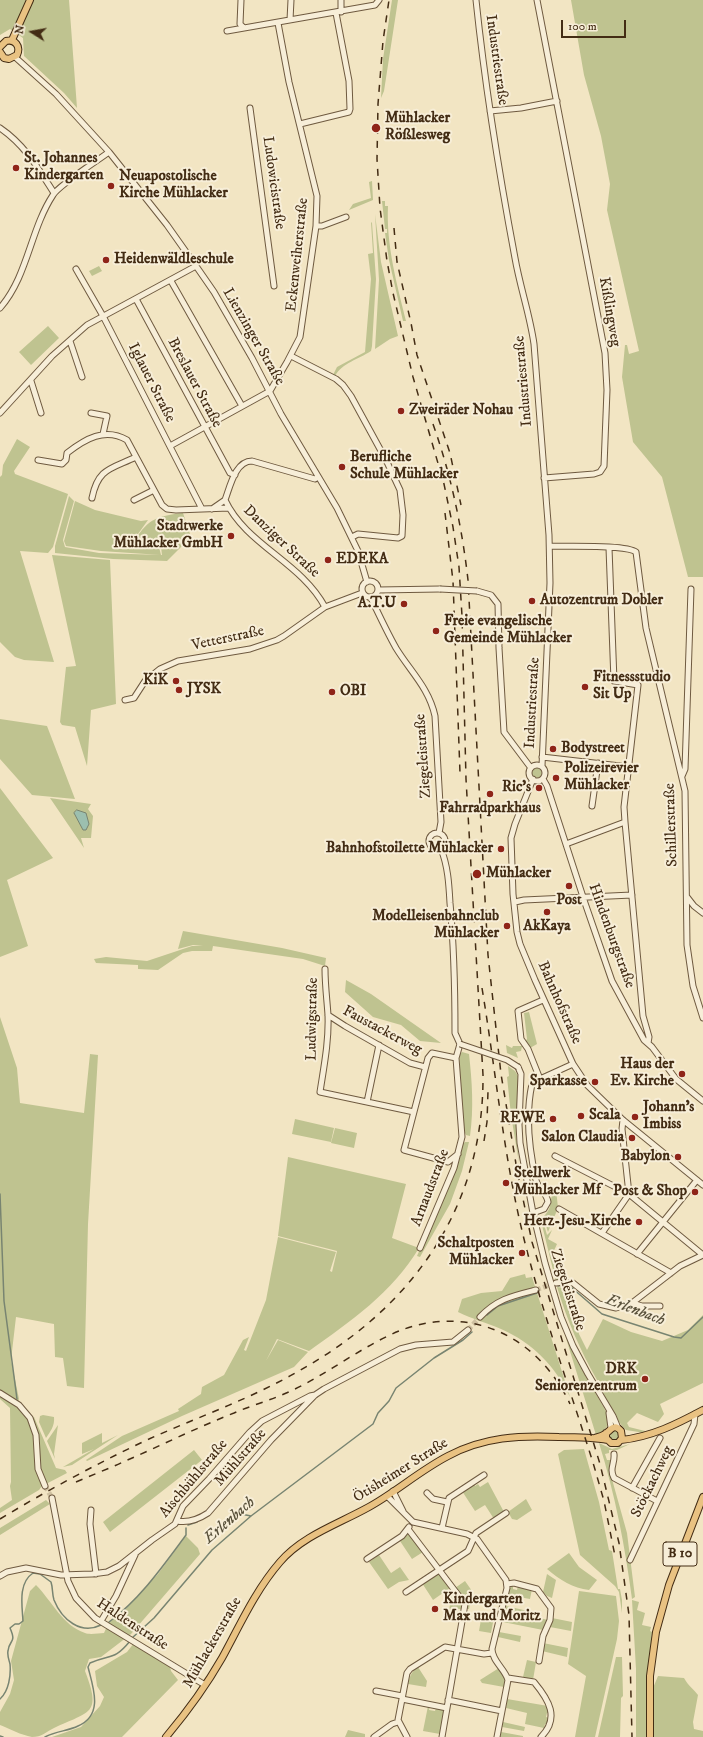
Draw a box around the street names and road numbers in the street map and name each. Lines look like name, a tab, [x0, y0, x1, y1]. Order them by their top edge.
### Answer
street label: Industriestraße	[481, 14, 511, 106]
street label: Ludowicistraße	[258, 135, 288, 231]
street label: Eckenweiherstraße	[283, 197, 313, 313]
street label: Kißlingweg	[594, 276, 624, 348]
street label: Lienzinger Straße	[218, 285, 288, 389]
street label: Breslauer Straße	[163, 335, 225, 431]
street label: Industriestraße	[511, 335, 537, 427]
street label: Iglauer Straße	[123, 340, 179, 426]
street label: Danziger Straße	[239, 502, 323, 582]
street label: Vetterstraße	[190, 623, 266, 655]
street label: Industriestraße	[522, 657, 544, 749]
street label: Ziegeleistraße	[412, 713, 436, 799]
street label: Schillerstraße	[662, 783, 682, 867]
street label: Hindenburgstraße	[584, 881, 638, 991]
street label: Bahnhofstraße	[533, 959, 585, 1047]
street label: Ludwigstraße	[303, 977, 323, 1061]
street label: Faustackerweg	[339, 1003, 425, 1059]
street label: Arnaudstraße	[408, 1147, 454, 1229]
street label: Ziegeleistraße	[545, 1247, 589, 1333]
street label: Mühlstraße	[211, 1426, 271, 1490]
street label: Ötisheimer Straße	[350, 1435, 452, 1507]
street label: Aischbühlstraße	[156, 1436, 232, 1522]
street label: Stöckachweg	[628, 1443, 678, 1521]
road number: B 10	[663, 1542, 697, 1566]
street label: Mühlackerstraße	[180, 1594, 246, 1692]
street label: Haldenstraße	[93, 1595, 171, 1655]

